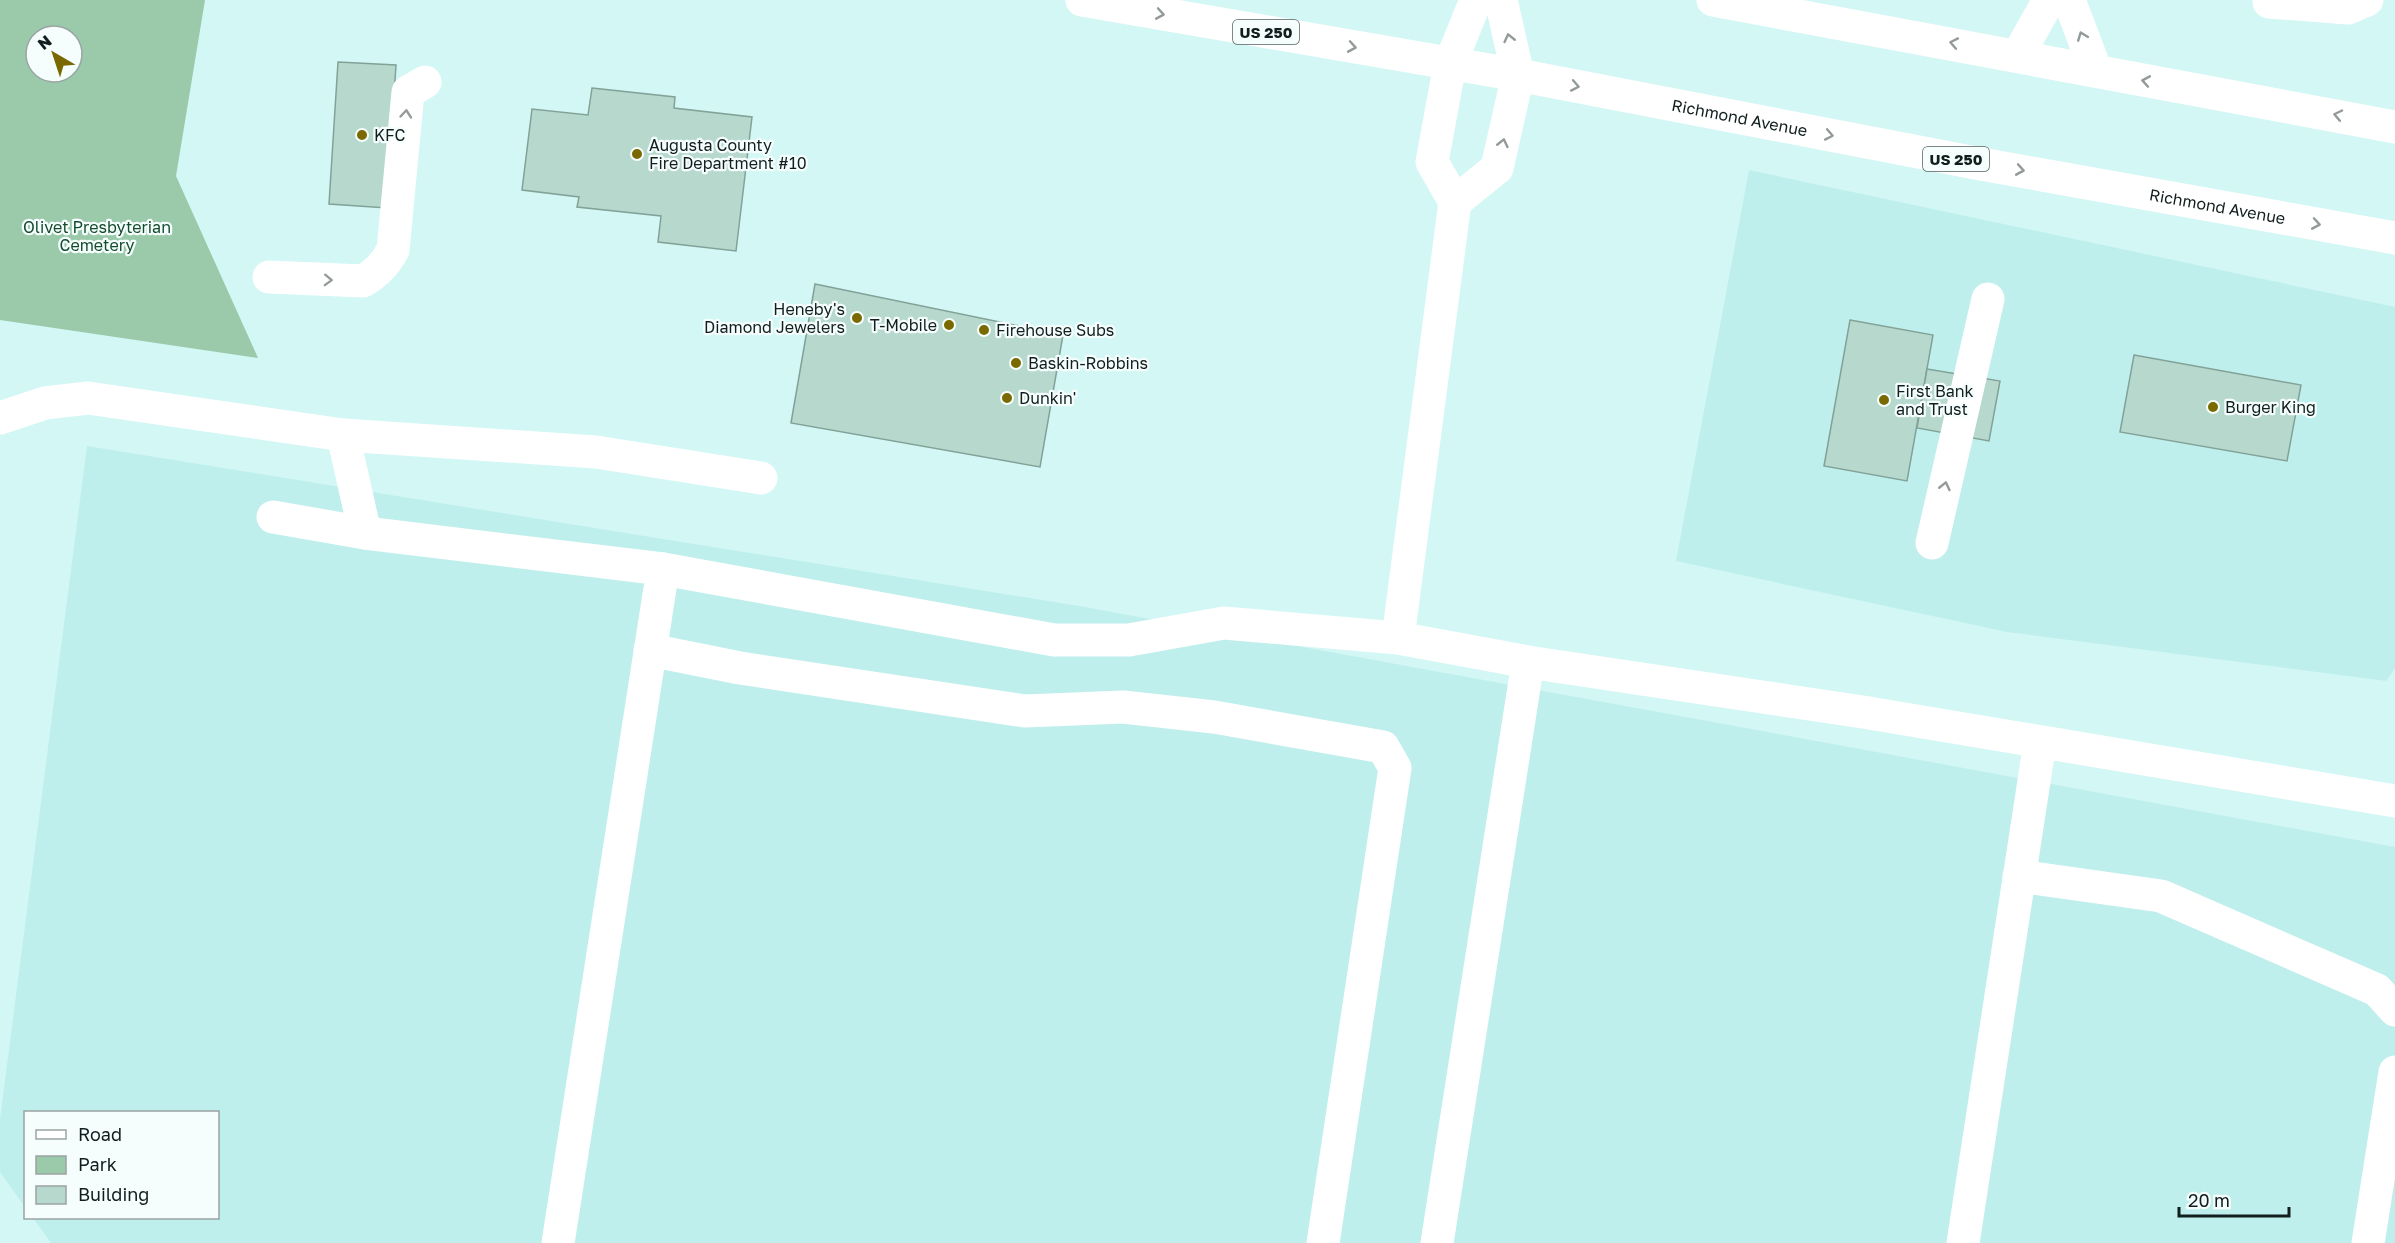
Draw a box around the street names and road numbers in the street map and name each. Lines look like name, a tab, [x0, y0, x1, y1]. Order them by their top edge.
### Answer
road number: US 250	[1233, 20, 1299, 44]
street label: Richmond Avenue	[1670, 95, 1809, 140]
road number: US 250	[1923, 147, 1989, 171]
street label: Richmond Avenue	[2148, 184, 2287, 228]

